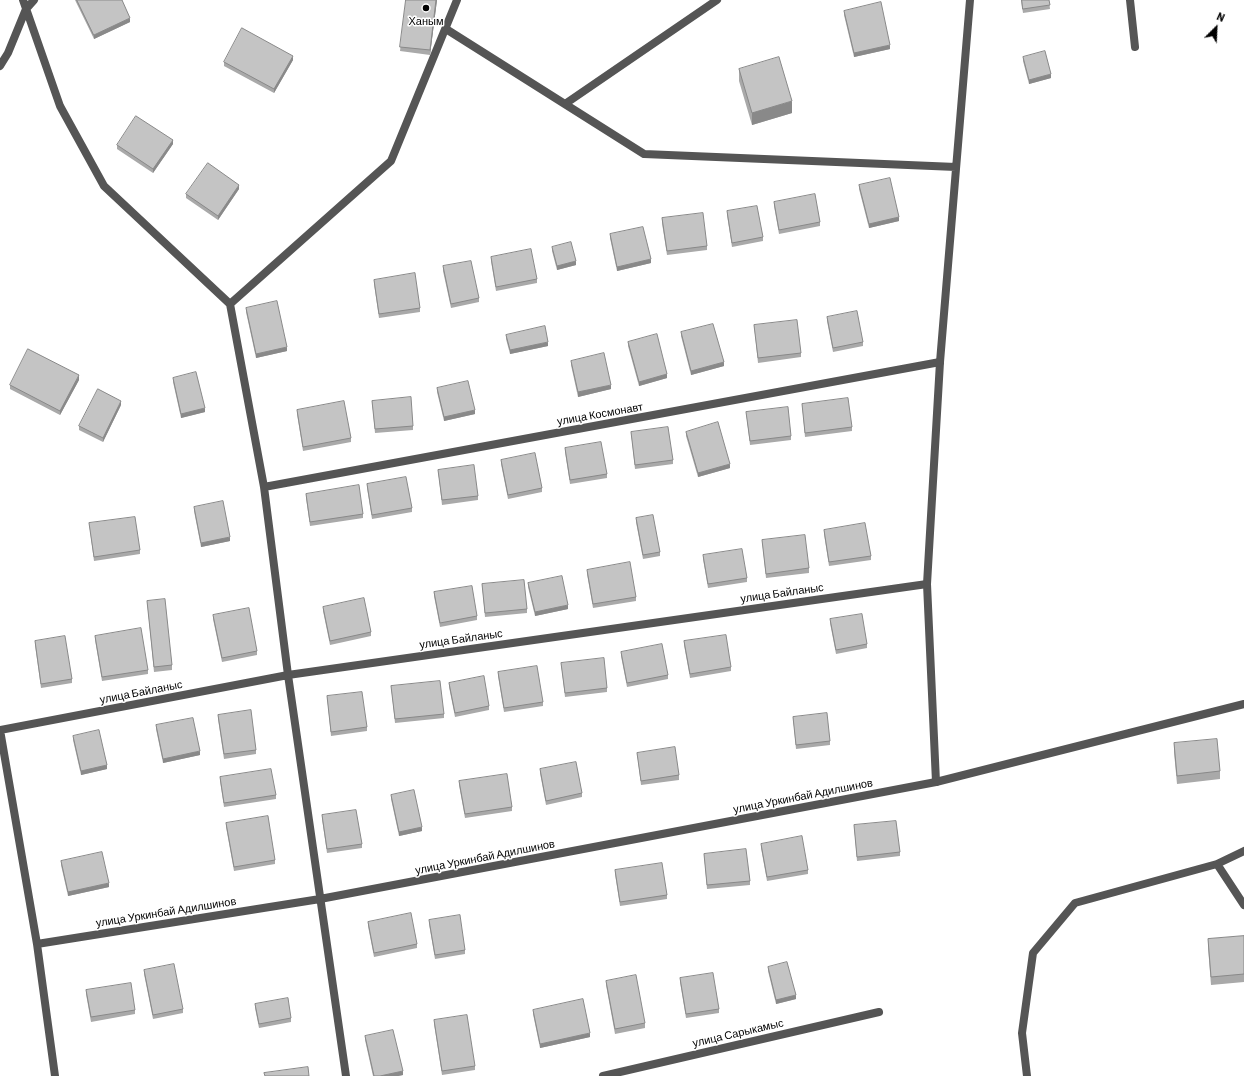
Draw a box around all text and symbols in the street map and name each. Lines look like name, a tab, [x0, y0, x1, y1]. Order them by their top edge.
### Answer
marker: Ханым	[421, 3, 431, 13]
north arrow	[1196, 8, 1236, 48]
text: N	[1215, 9, 1227, 24]
place label: Ханым	[409, 14, 443, 28]
street label: улица Космонавт	[556, 400, 644, 428]
street label: улица Байланыс	[740, 581, 824, 605]
street label: улица Байланыс	[419, 627, 503, 651]
street label: улица Байланыс	[99, 678, 183, 706]
street label: улица Уркинбай Адилшинов	[732, 776, 874, 816]
street label: улица Уркинбай Адилшинов	[414, 837, 556, 877]
street label: улица Уркинбай Адилшинов	[95, 894, 237, 930]
street label: улица Сарыкамыс	[691, 1016, 785, 1050]

